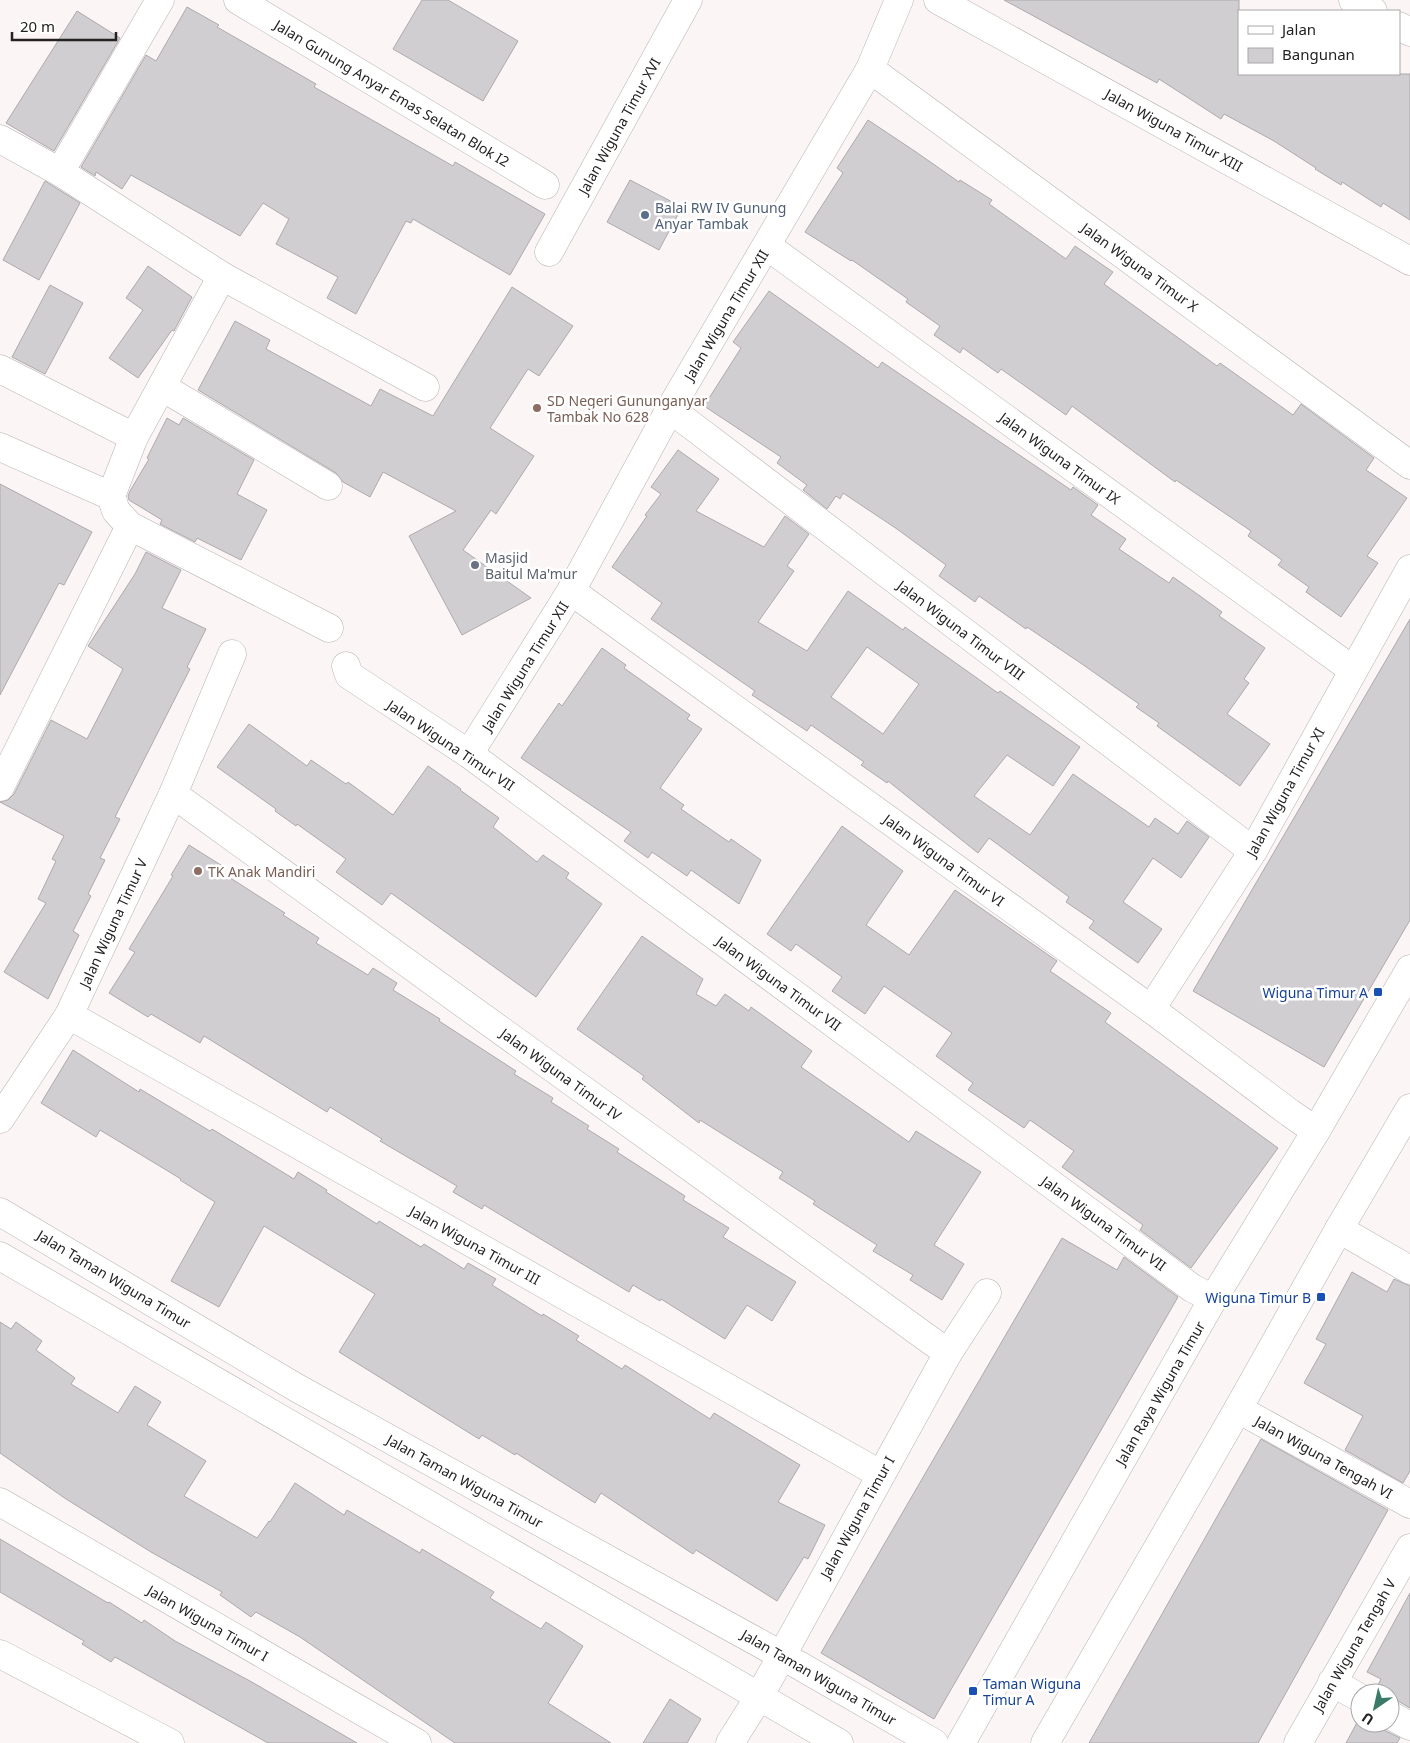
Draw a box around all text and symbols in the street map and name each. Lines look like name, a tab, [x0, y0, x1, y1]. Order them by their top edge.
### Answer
scale bar	[12, 10, 116, 42]
legend	[1238, 10, 1400, 75]
street label: Jalan Gunung Anyar Emas Selatan Blok I2	[269, 14, 513, 171]
text: 20 m	[20, 16, 55, 36]
text: Jalan	[1280, 19, 1316, 39]
text: Bangunan	[1282, 44, 1355, 64]
street label: Jalan Wiguna Timur XVI	[573, 54, 665, 199]
street label: Jalan Wiguna Timur XIII	[1100, 83, 1246, 176]
place label: Balai RW IV Gunung Anyar Tambak	[655, 198, 786, 233]
marker: Balai RW IV Gunung Anyar Tambak	[639, 209, 651, 221]
street label: Jalan Wiguna Timur X	[1076, 217, 1203, 316]
street label: Jalan Wiguna Timur XII	[678, 246, 773, 386]
place label: SD Negeri Gununganyar Tambak No 628	[547, 391, 708, 426]
marker: SD Negeri Gununganyar Tambak No 628	[531, 402, 543, 414]
street label: Jalan Wiguna Timur IX	[994, 407, 1125, 509]
place label: Masjid Baitul Ma'mur	[485, 548, 577, 583]
marker: Masjid Baitul Ma'mur	[469, 559, 481, 571]
street label: Jalan Wiguna Timur VIII	[892, 575, 1029, 684]
street label: Jalan Wiguna Timur XII	[476, 597, 573, 736]
street label: Jalan Wiguna Timur VII	[382, 694, 519, 795]
street label: Jalan Wiguna Timur XI	[1241, 724, 1329, 862]
street label: Jalan Wiguna Timur VI	[878, 808, 1009, 910]
street label: Jalan Wiguna Timur V	[74, 855, 152, 992]
place label: TK Anak Mandiri	[208, 862, 315, 881]
marker: TK Anak Mandiri	[192, 865, 204, 877]
street label: Jalan Wiguna Timur VII	[711, 930, 845, 1035]
place label: Wiguna Timur A	[1262, 983, 1368, 1002]
marker: Wiguna Timur A	[1372, 986, 1384, 998]
street label: Jalan Wiguna Timur IV	[495, 1022, 626, 1125]
street label: Jalan Wiguna Timur VII	[1036, 1170, 1170, 1275]
street label: Jalan Wiguna Timur III	[405, 1200, 544, 1289]
street label: Jalan Taman Wiguna Timur	[32, 1224, 195, 1333]
place label: Wiguna Timur B	[1205, 1288, 1311, 1307]
marker: Wiguna Timur B	[1315, 1291, 1327, 1303]
street label: Jalan Raya Wiguna Timur	[1110, 1317, 1209, 1470]
street label: Jalan Wiguna Tengah VI	[1250, 1410, 1396, 1503]
street label: Jalan Taman Wiguna Timur	[382, 1429, 547, 1532]
street label: Jalan Wiguna Timur I	[815, 1452, 899, 1583]
street label: Jalan Wiguna Tengah V	[1307, 1575, 1400, 1716]
street label: Jalan Wiguna Timur I	[142, 1580, 272, 1666]
street label: Jalan Taman Wiguna Timur	[736, 1624, 900, 1729]
place label: Taman Wiguna Timur A	[983, 1674, 1081, 1709]
north arrow	[1350, 1683, 1400, 1733]
marker: Taman Wiguna Timur A	[967, 1685, 979, 1697]
text: U	[1358, 1708, 1377, 1730]

